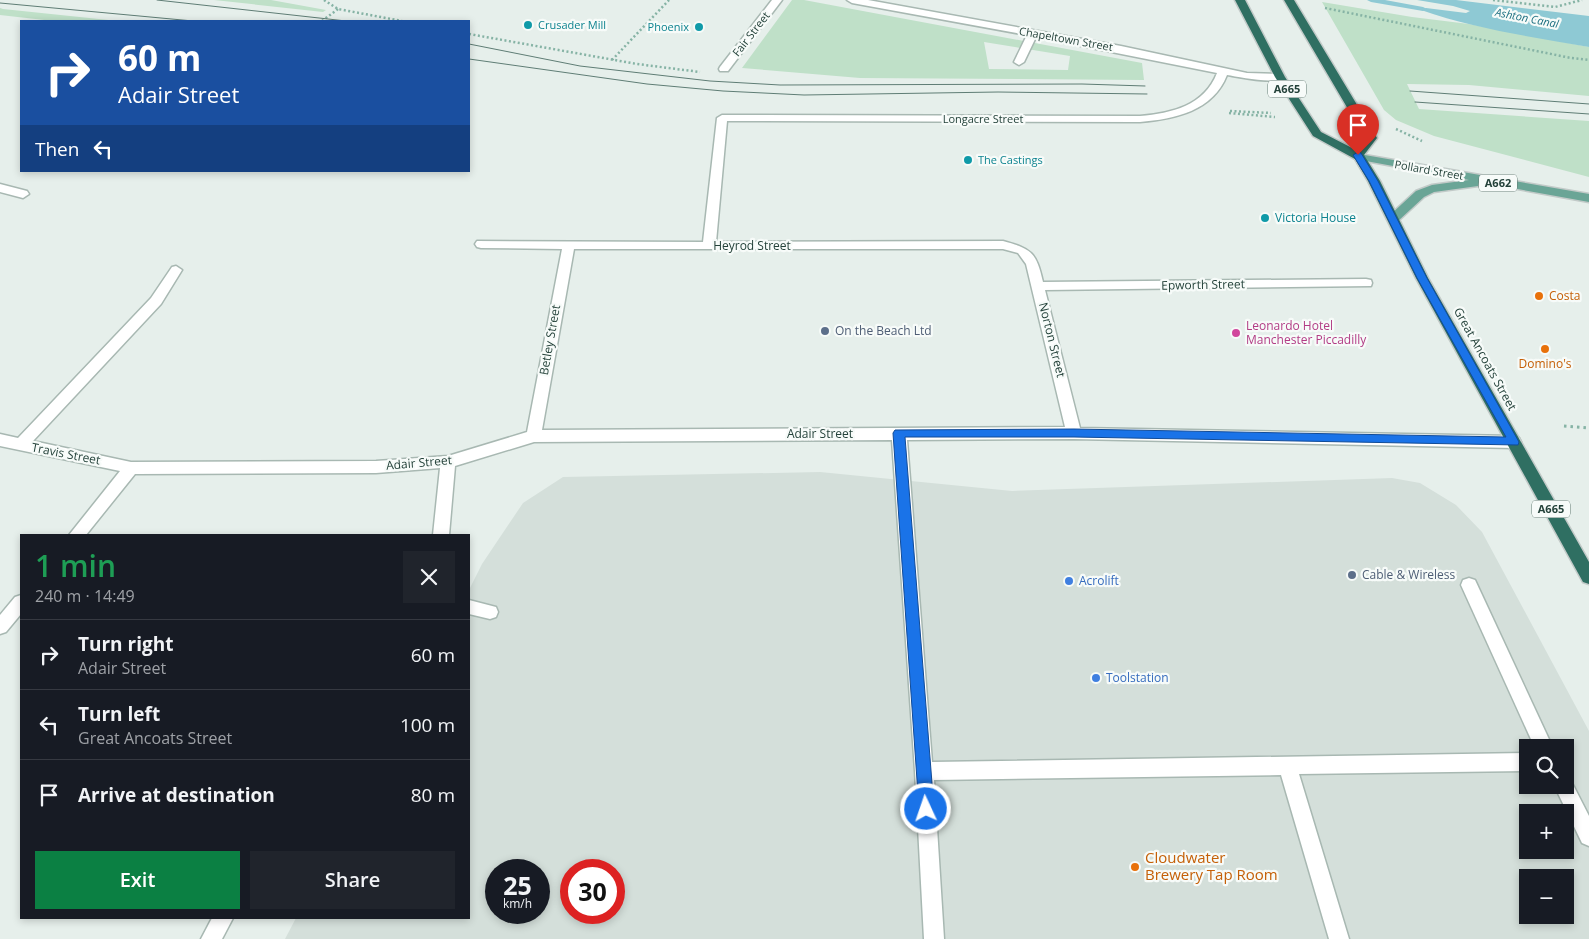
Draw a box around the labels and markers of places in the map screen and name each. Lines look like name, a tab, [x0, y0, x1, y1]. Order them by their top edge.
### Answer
place label: Crusader Mill	[538, 17, 606, 32]
marker: Crusader Mill	[522, 19, 534, 31]
place label: Phoenix	[648, 19, 689, 34]
marker: Phoenix	[693, 21, 705, 33]
pin	[1337, 104, 1379, 155]
place label: The Castings	[978, 152, 1043, 167]
marker: The Castings	[962, 154, 974, 166]
place label: Victoria House	[1275, 209, 1356, 226]
marker: Victoria House	[1259, 212, 1271, 224]
place label: Costa	[1549, 287, 1580, 304]
marker: Costa	[1533, 290, 1545, 302]
place label: Leonardo Hotel Manchester Piccadilly	[1246, 317, 1367, 348]
place label: On the Beach Ltd	[835, 322, 932, 339]
marker: On the Beach Ltd	[819, 325, 831, 337]
marker: Leonardo Hotel Manchester Piccadilly	[1230, 327, 1242, 339]
marker: Domino's	[1539, 343, 1551, 355]
place label: Domino's	[1519, 355, 1572, 372]
place label: Cable & Wireless	[1362, 566, 1456, 583]
marker: Cable & Wireless	[1346, 569, 1358, 581]
place label: Acrolift	[1079, 572, 1119, 589]
marker: Acrolift	[1063, 575, 1075, 587]
place label: Toolstation	[1106, 669, 1169, 686]
marker: Toolstation	[1090, 672, 1102, 684]
place label: Cloudwater Brewery Tap Room	[1145, 847, 1278, 884]
marker: Cloudwater Brewery Tap Room	[1129, 861, 1141, 873]

